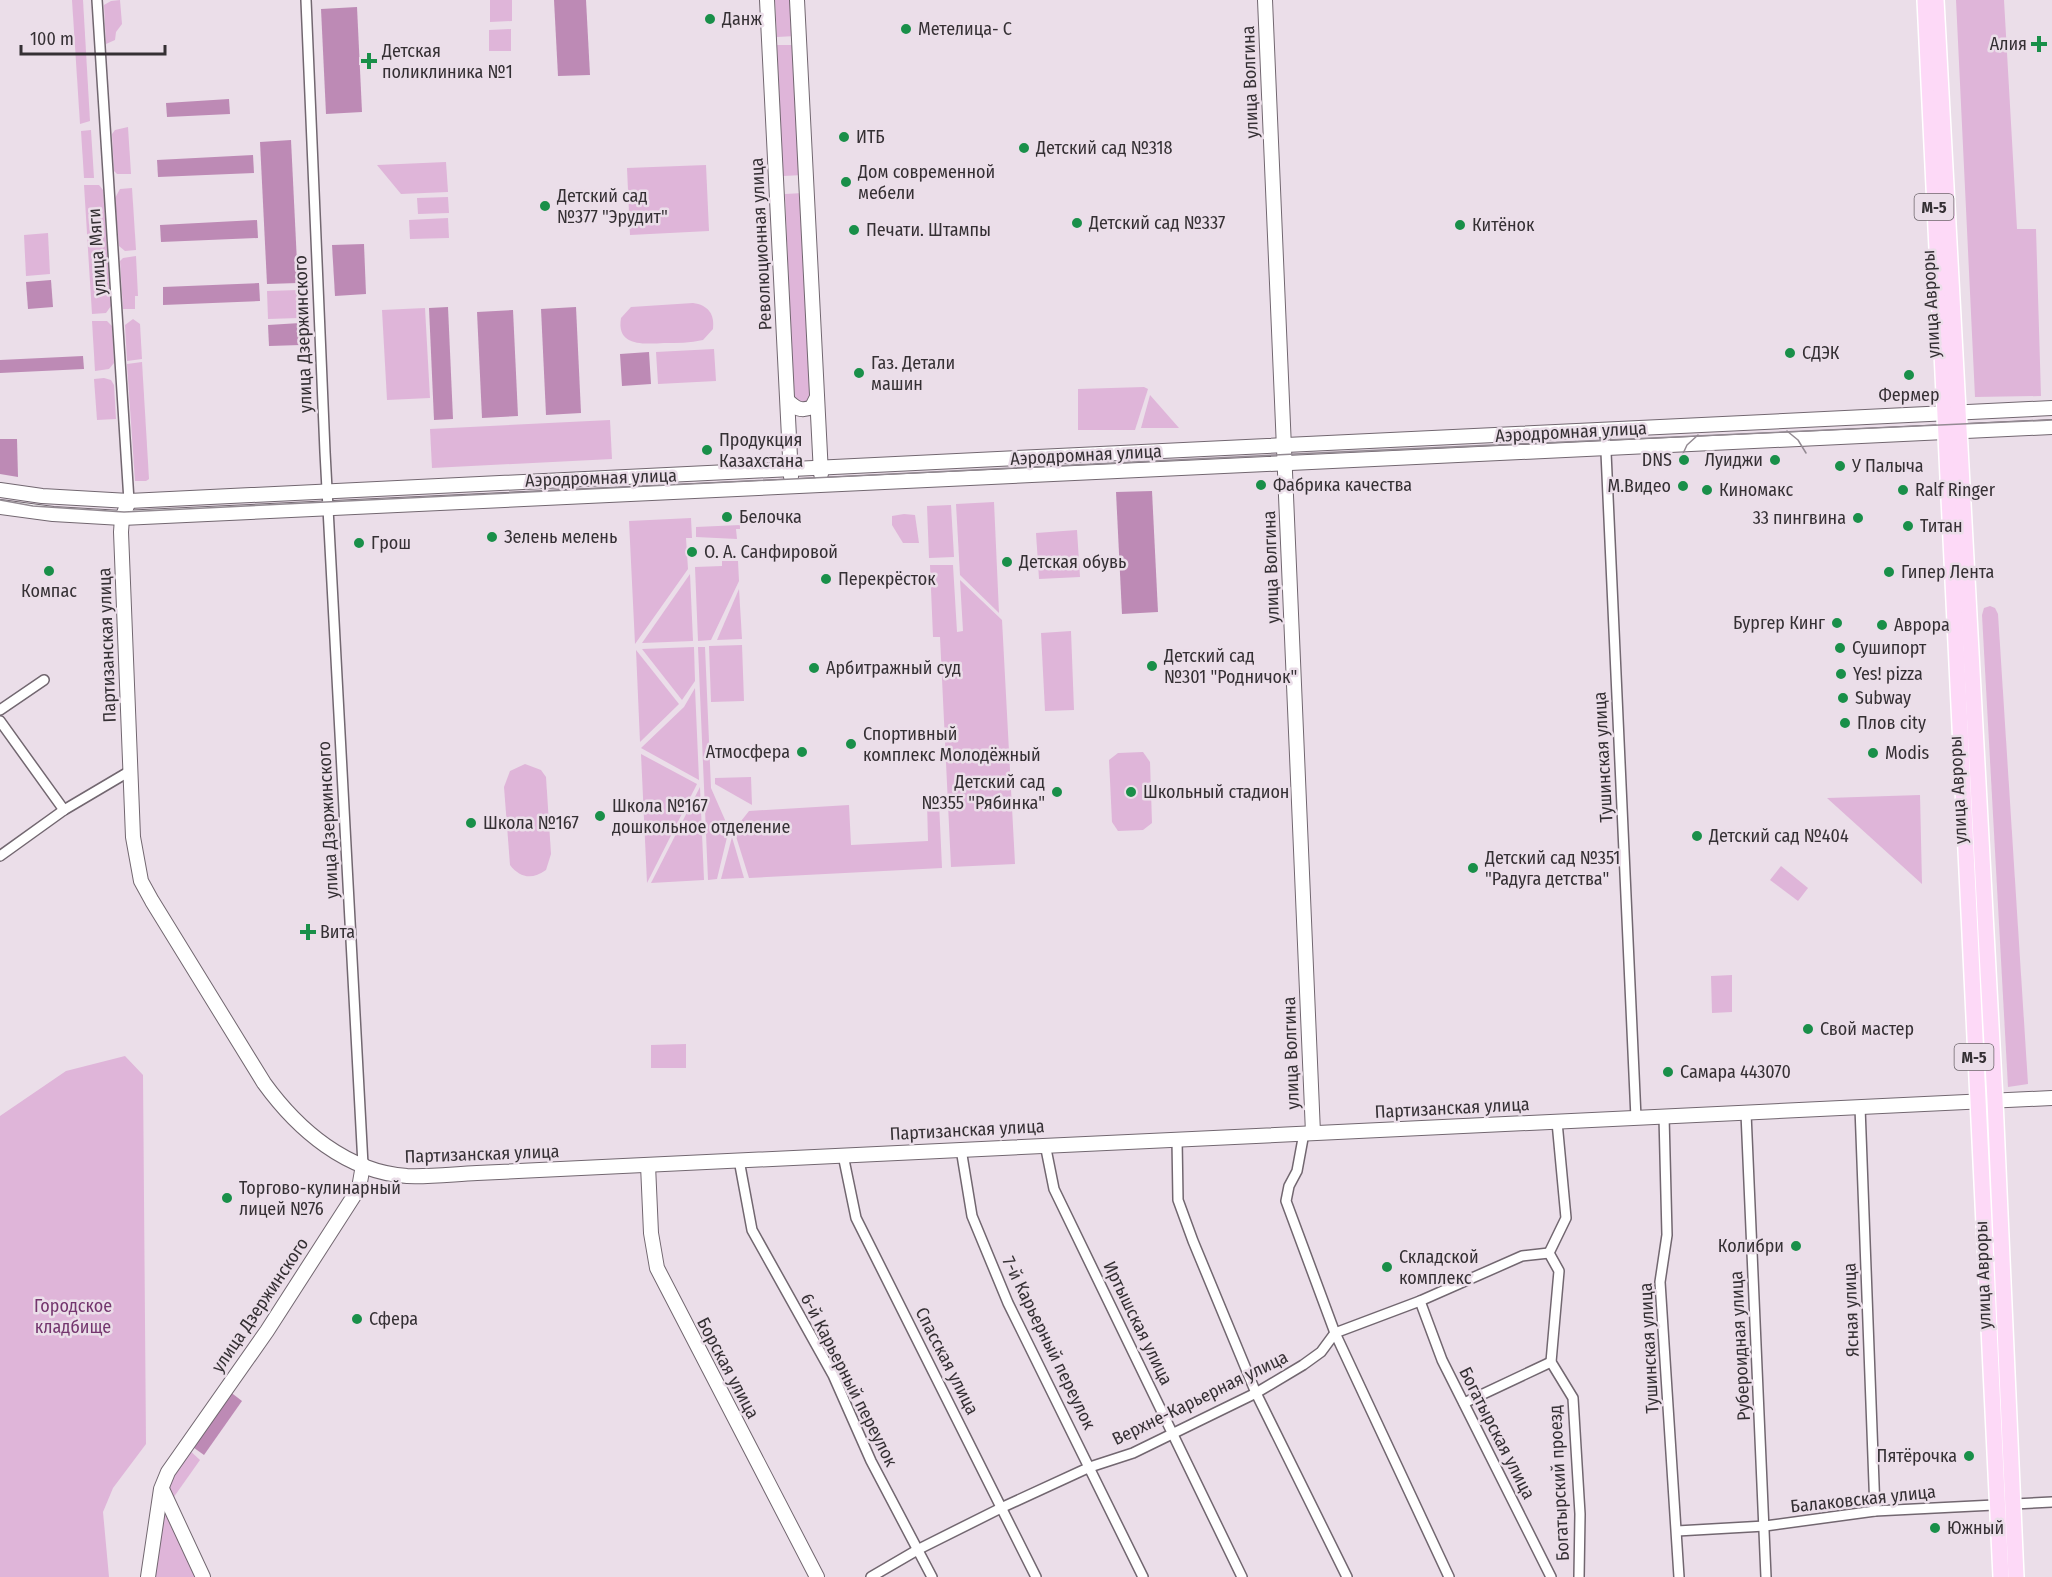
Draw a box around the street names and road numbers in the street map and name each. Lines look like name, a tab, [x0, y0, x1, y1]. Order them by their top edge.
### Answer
street label: улица Волгина	[1237, 25, 1263, 139]
street label: Революционная улица	[745, 157, 777, 331]
road number: М-5	[1914, 194, 1954, 220]
street label: улица Мяги	[83, 207, 111, 297]
street label: улица Авроры	[1917, 249, 1945, 359]
street label: улица Дзержинского	[289, 255, 317, 413]
street label: Аэродромная улица	[1495, 417, 1648, 447]
street label: Аэродромная улица	[1010, 440, 1163, 470]
street label: Аэродромная улица	[525, 464, 677, 492]
street label: улица Волгина	[1258, 510, 1284, 624]
street label: Партизанская улица	[93, 567, 121, 723]
street label: Тушинская улица	[1589, 691, 1617, 823]
street label: улица Авроры	[1944, 735, 1972, 845]
street label: улица Дзержинского	[313, 741, 343, 899]
street label: улица Волгина	[1278, 996, 1304, 1110]
road number: М-5	[1954, 1044, 1994, 1070]
street label: Партизанская улица	[1374, 1093, 1530, 1123]
street label: Партизанская улица	[889, 1115, 1045, 1145]
street label: Партизанская улица	[404, 1140, 560, 1168]
street label: улица Авроры	[1970, 1220, 1996, 1330]
street label: улица Дзержинского	[207, 1233, 313, 1377]
street label: 7-й Карьерный переулок	[998, 1253, 1101, 1434]
street label: Иртышская улица	[1098, 1257, 1178, 1389]
street label: Ясная улица	[1838, 1262, 1864, 1357]
street label: Рубероидная улица	[1725, 1270, 1755, 1422]
street label: Тушинская улица	[1635, 1282, 1663, 1414]
street label: 6-й Карьерный переулок	[796, 1290, 903, 1471]
street label: Спасская улица	[911, 1304, 984, 1419]
street label: Борская улица	[692, 1314, 764, 1423]
street label: Верхне-Карьерная улица	[1109, 1346, 1291, 1450]
street label: Богатырская улица	[1454, 1363, 1540, 1503]
street label: Богатырский проезд	[1544, 1404, 1574, 1562]
street label: Балаковская улица	[1789, 1480, 1937, 1518]

